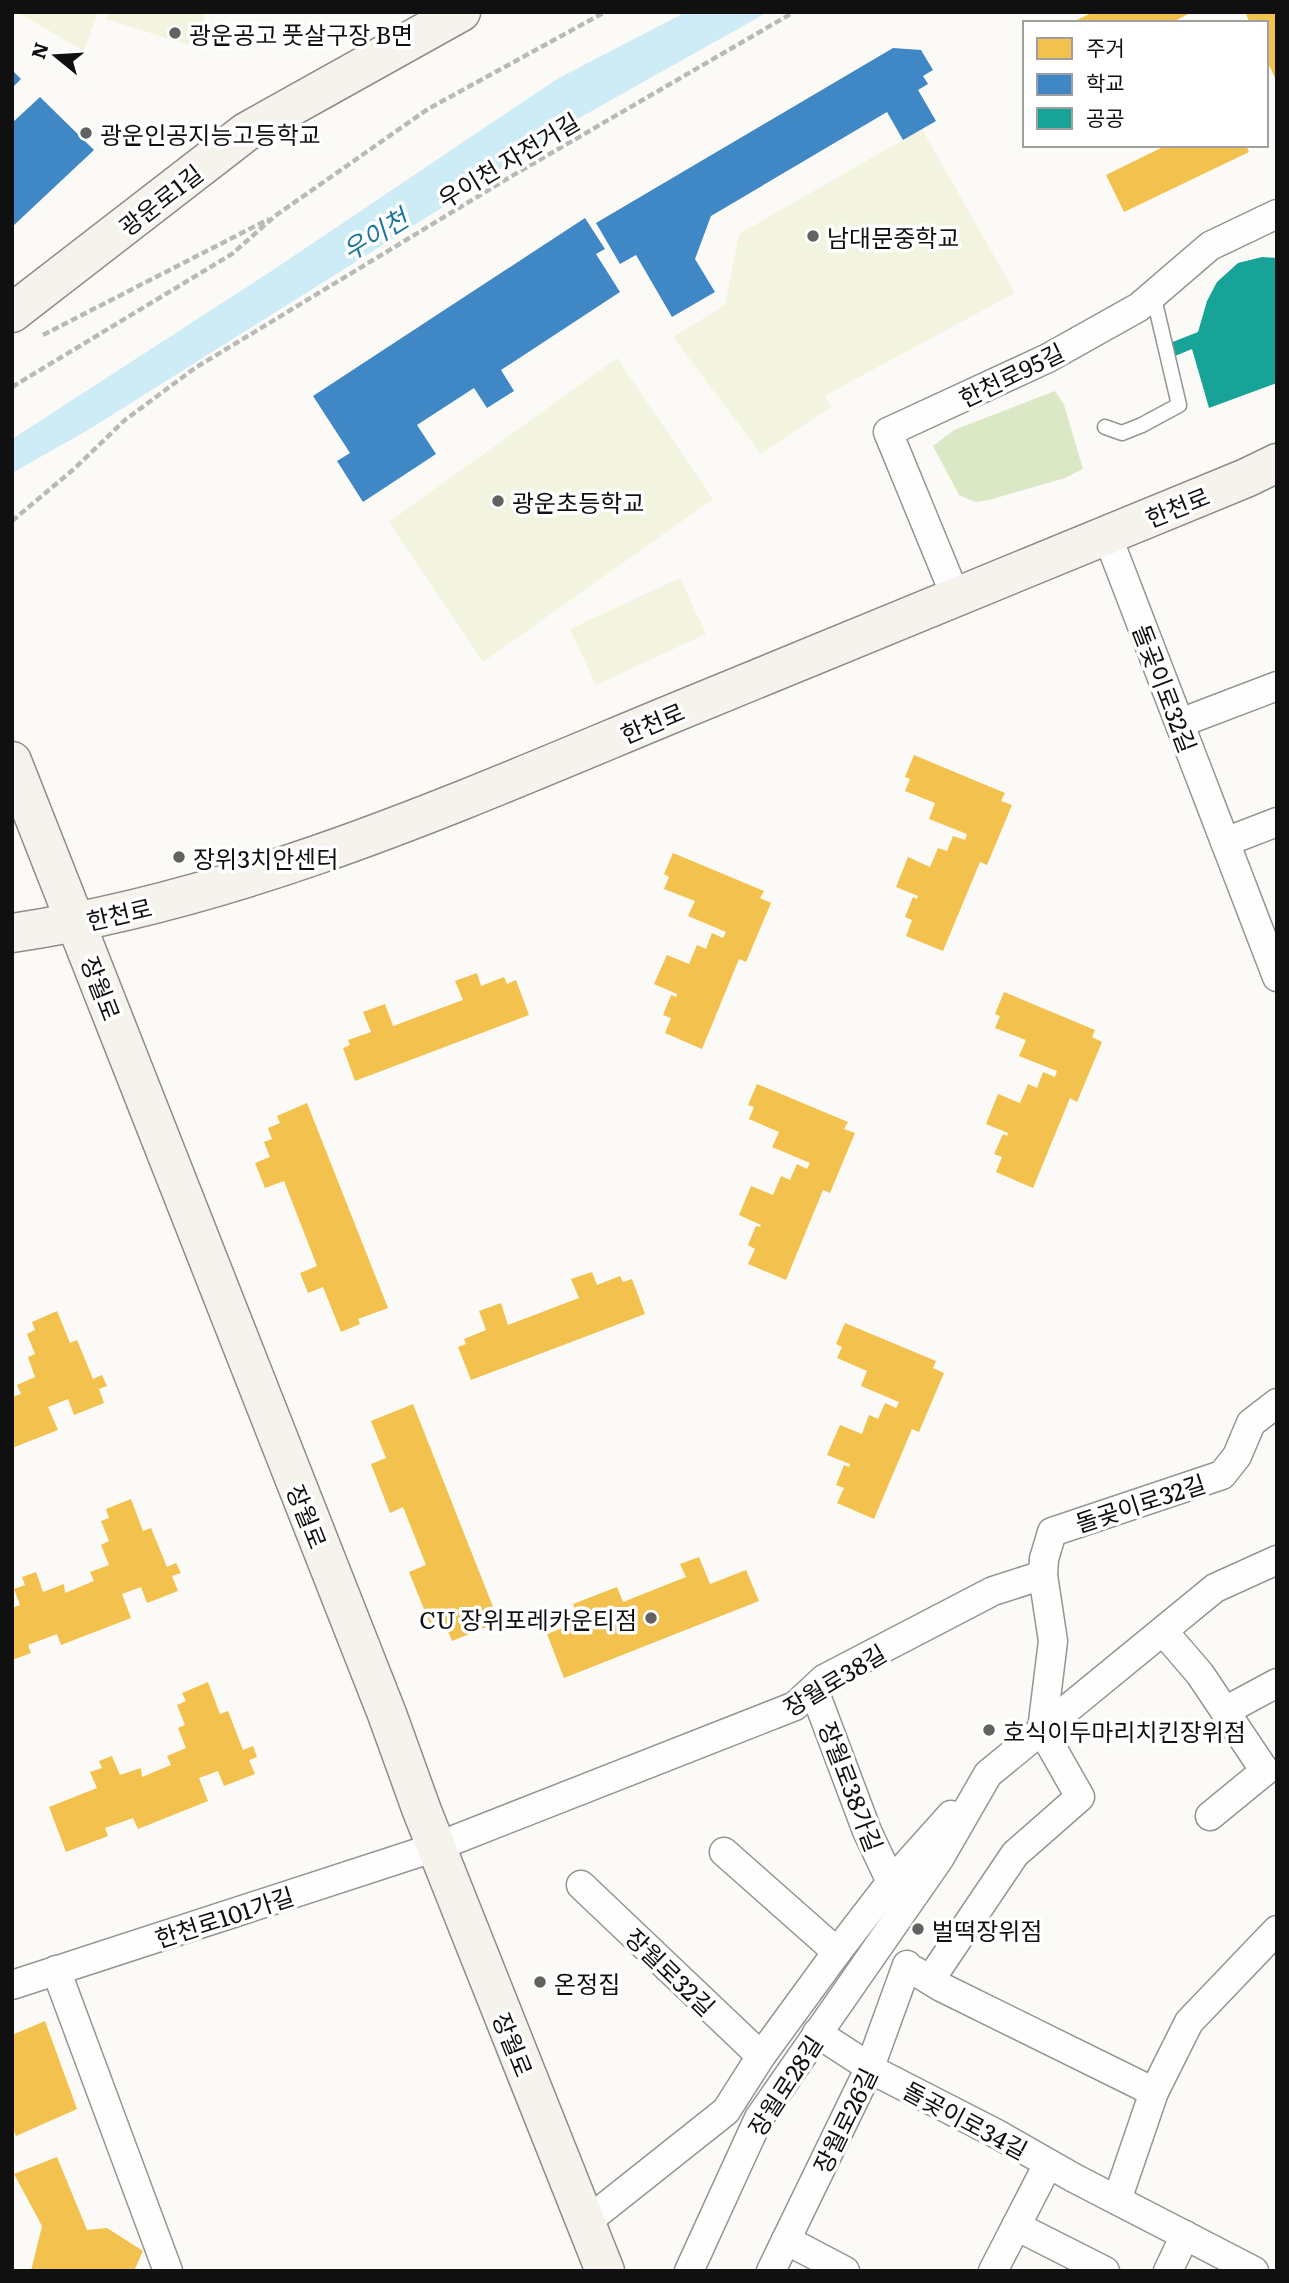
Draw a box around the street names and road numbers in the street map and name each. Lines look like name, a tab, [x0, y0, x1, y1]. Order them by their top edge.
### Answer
street label: 우이천 자전거길	[431, 103, 585, 215]
street label: 광운로1길	[111, 155, 209, 243]
street label: 한천로95길	[953, 333, 1069, 415]
street label: 한천로	[1140, 477, 1214, 535]
street label: 돌곶이로32길	[1125, 619, 1207, 757]
street label: 한천로	[615, 693, 689, 751]
street label: 한천로	[83, 888, 155, 938]
street label: 장월로	[74, 951, 130, 1025]
street label: 돌곶이로32길	[1070, 1465, 1210, 1539]
street label: 장월로	[279, 1479, 337, 1553]
street label: 장월로38길	[776, 1634, 892, 1724]
street label: 장월로38가길	[811, 1716, 893, 1856]
street label: 한천로101가길	[150, 1877, 298, 1955]
street label: 장월로32길	[618, 1919, 724, 2023]
street label: 장월로	[485, 2007, 543, 2081]
street label: 장월로28길	[738, 2028, 830, 2142]
street label: 장월로26길	[803, 2061, 885, 2179]
street label: 돌곶이로34길	[898, 2072, 1034, 2166]

